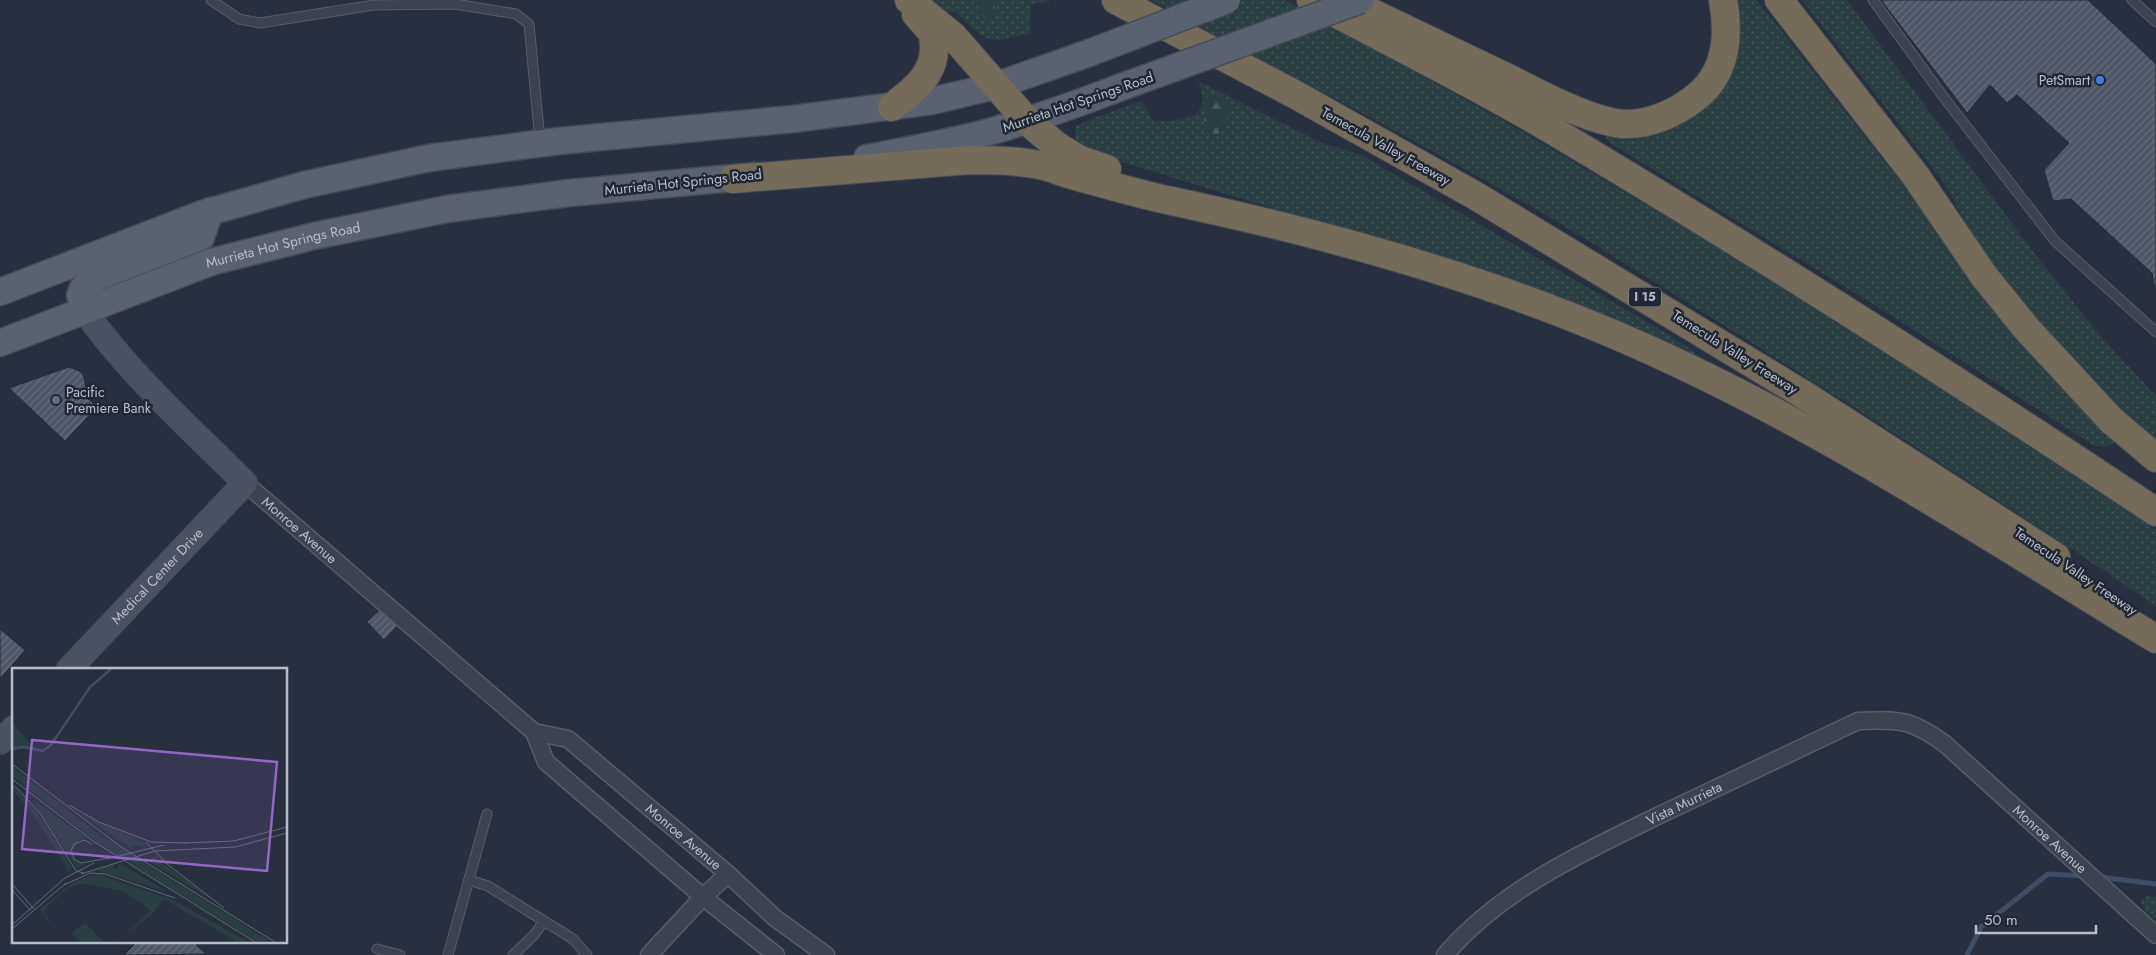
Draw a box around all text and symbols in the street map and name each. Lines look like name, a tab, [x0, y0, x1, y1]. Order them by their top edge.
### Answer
street label: Murrieta Hot Springs Road	[1000, 67, 1156, 137]
place label: PetSmart	[2039, 70, 2091, 90]
marker: PetSmart	[2094, 74, 2106, 86]
street label: Temecula Valley Freeway	[1318, 102, 1455, 190]
street label: Murrieta Hot Springs Road	[603, 164, 763, 200]
street label: Murrieta Hot Springs Road	[204, 217, 362, 273]
road number: I 15	[1629, 288, 1661, 306]
street label: Temecula Valley Freeway	[1668, 305, 1802, 399]
place label: Pacific Premiere Bank	[66, 382, 152, 418]
marker: Pacific Premiere Bank	[50, 394, 62, 406]
street label: Monroe Avenue	[258, 492, 342, 568]
street label: Temecula Valley Freeway	[2010, 522, 2142, 620]
street label: Medical Center Drive	[106, 523, 208, 629]
inset map	[12, 668, 288, 942]
street label: Vista Murrieta	[1643, 777, 1725, 830]
street label: Monroe Avenue	[641, 799, 726, 874]
street label: Monroe Avenue	[2008, 800, 2091, 878]
scale bar	[1976, 902, 2096, 934]
text: 50 m	[1984, 909, 2018, 931]

